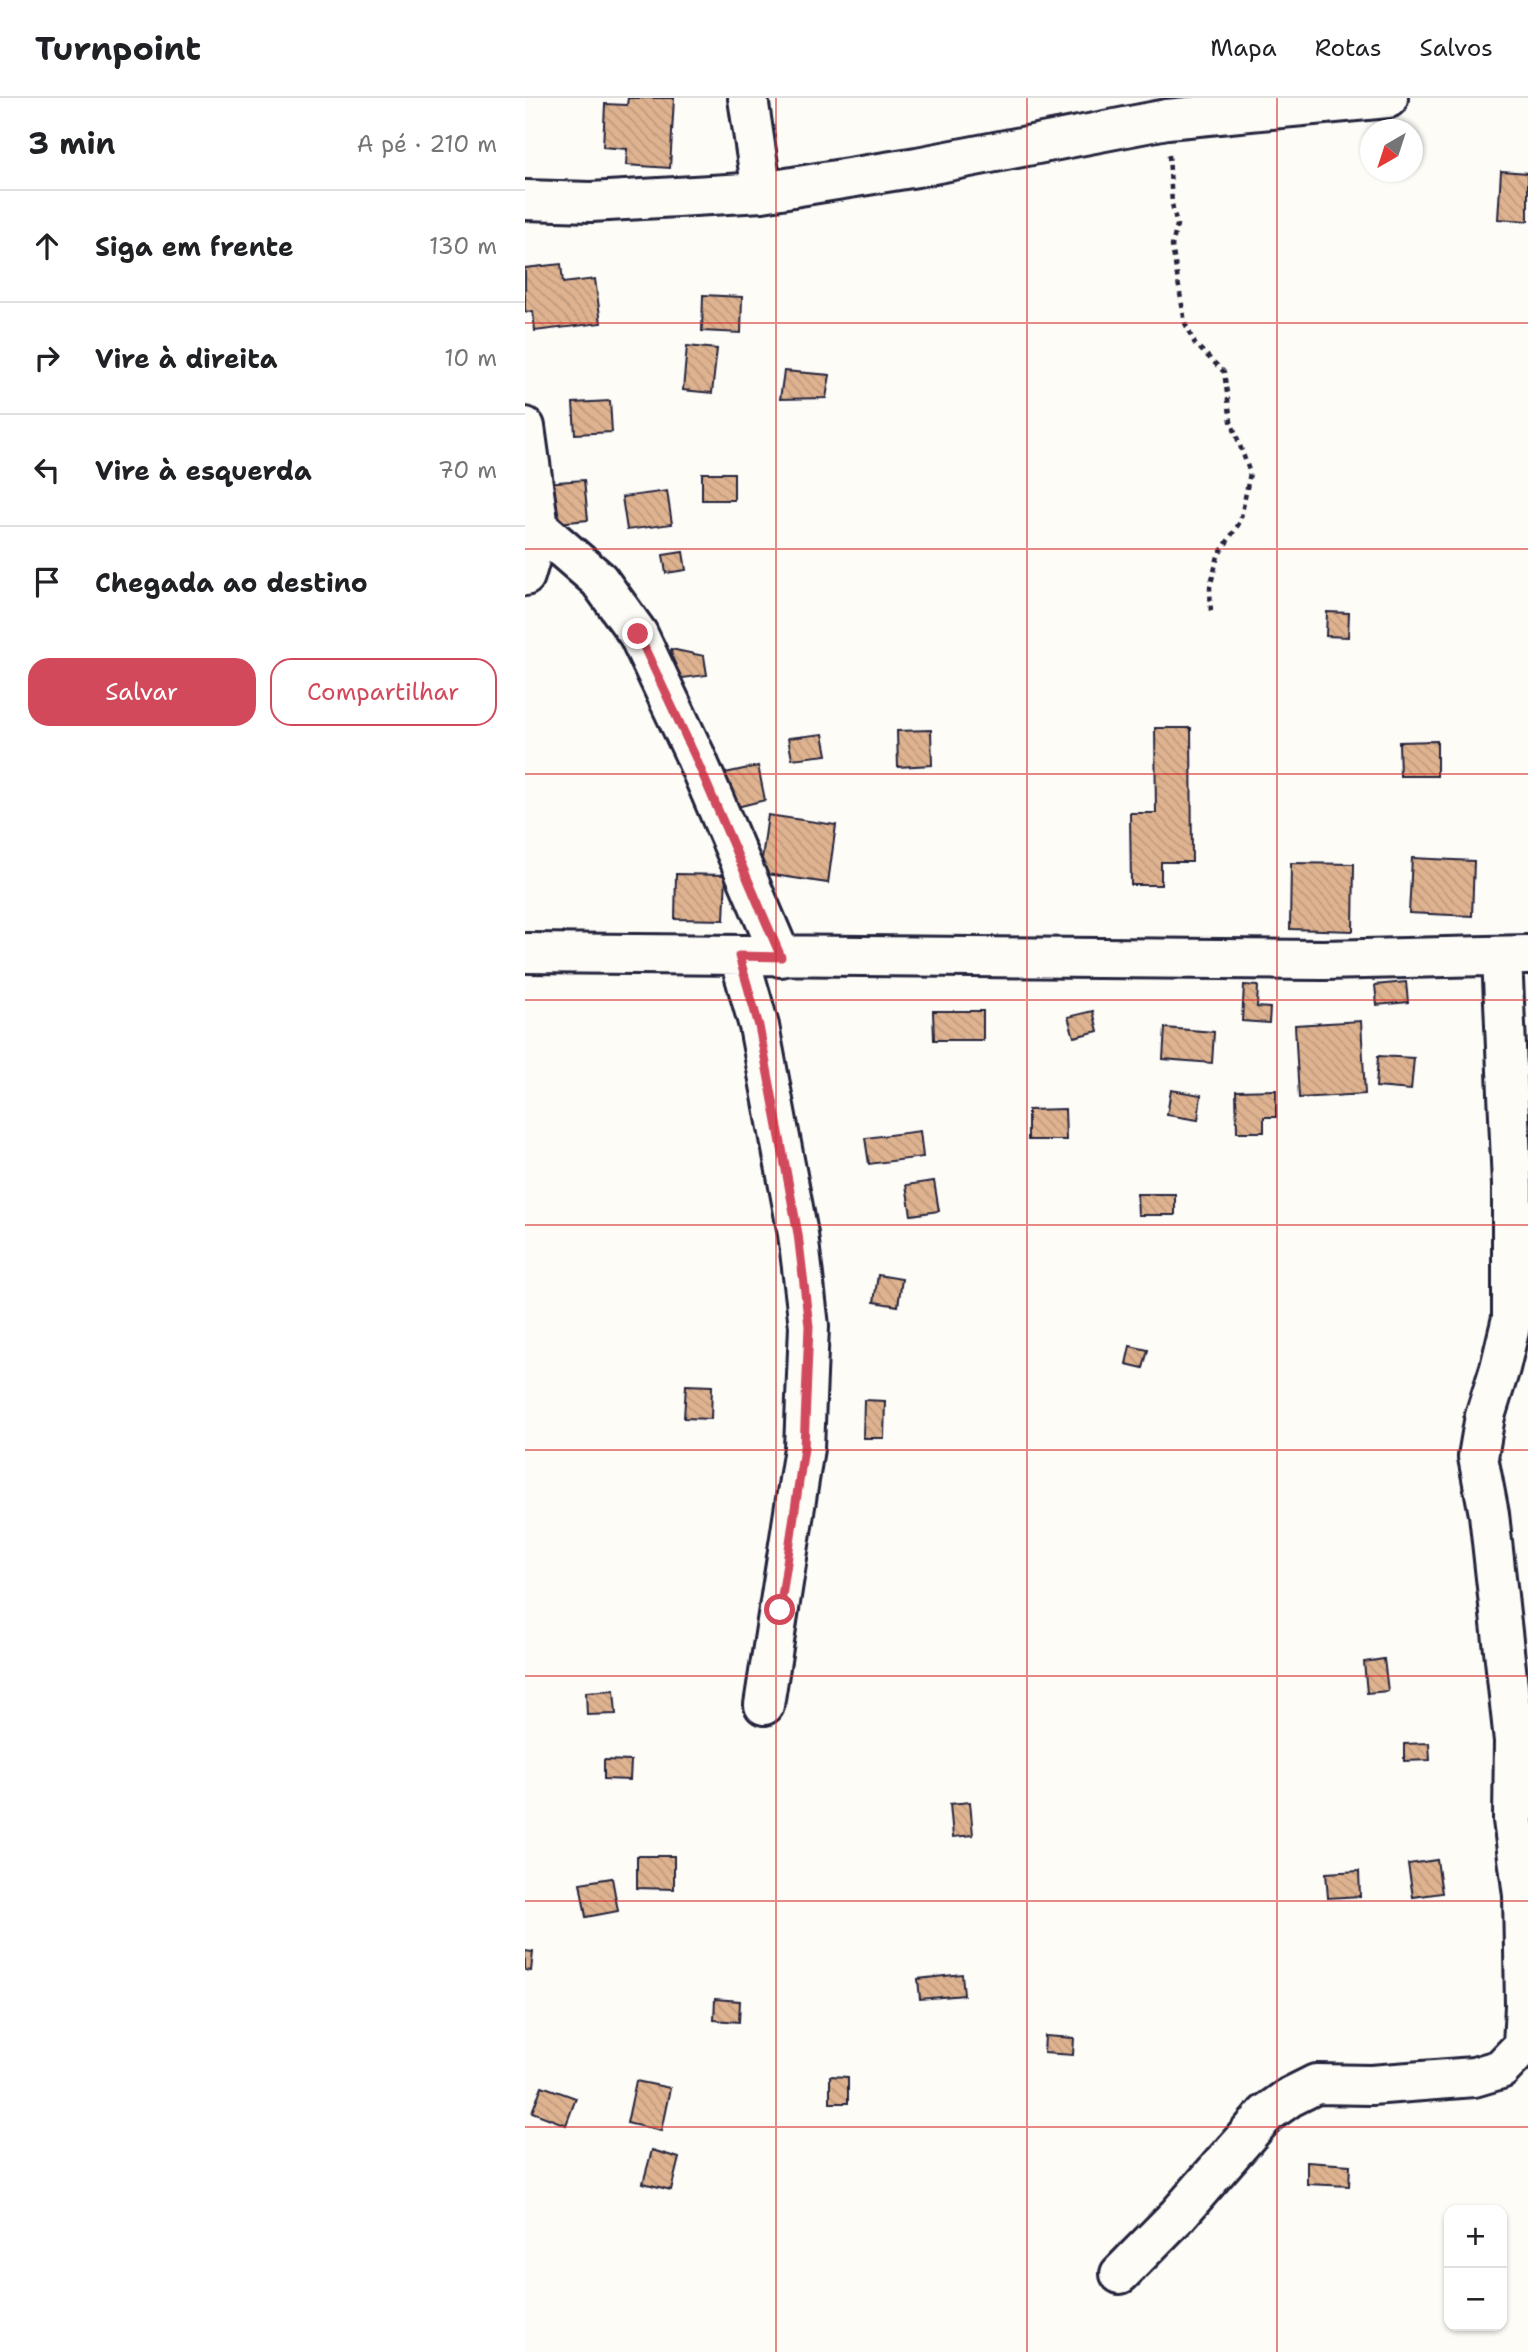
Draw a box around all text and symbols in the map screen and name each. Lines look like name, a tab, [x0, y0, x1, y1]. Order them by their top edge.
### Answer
text: Turnpoint	[35, 26, 201, 71]
text: Mapa	[1210, 32, 1277, 64]
text: Rotas	[1315, 32, 1382, 64]
text: Salvos	[1420, 32, 1493, 64]
north arrow	[1360, 119, 1423, 182]
text: 3 min	[28, 123, 115, 164]
text: A pé · 210 m	[357, 129, 497, 159]
icon: ahead	[28, 227, 66, 265]
text: Siga em frente	[95, 229, 294, 264]
text: 130 m	[429, 231, 497, 261]
icon: right	[28, 339, 66, 377]
text: Vire à direita	[95, 341, 277, 376]
text: 10 m	[444, 343, 497, 373]
icon: left	[28, 451, 66, 489]
text: Vire à esquerda	[95, 453, 312, 488]
text: 70 m	[438, 455, 497, 485]
icon: arrive	[28, 563, 66, 601]
text: Chegada ao destino	[95, 565, 368, 600]
route end	[622, 618, 653, 649]
button: Salvar	[28, 658, 256, 726]
button: Compartilhar	[270, 658, 497, 726]
route start	[764, 1594, 795, 1625]
map controls	[1444, 2205, 1507, 2331]
button: +	[1444, 2205, 1507, 2268]
button: −	[1444, 2268, 1507, 2331]

